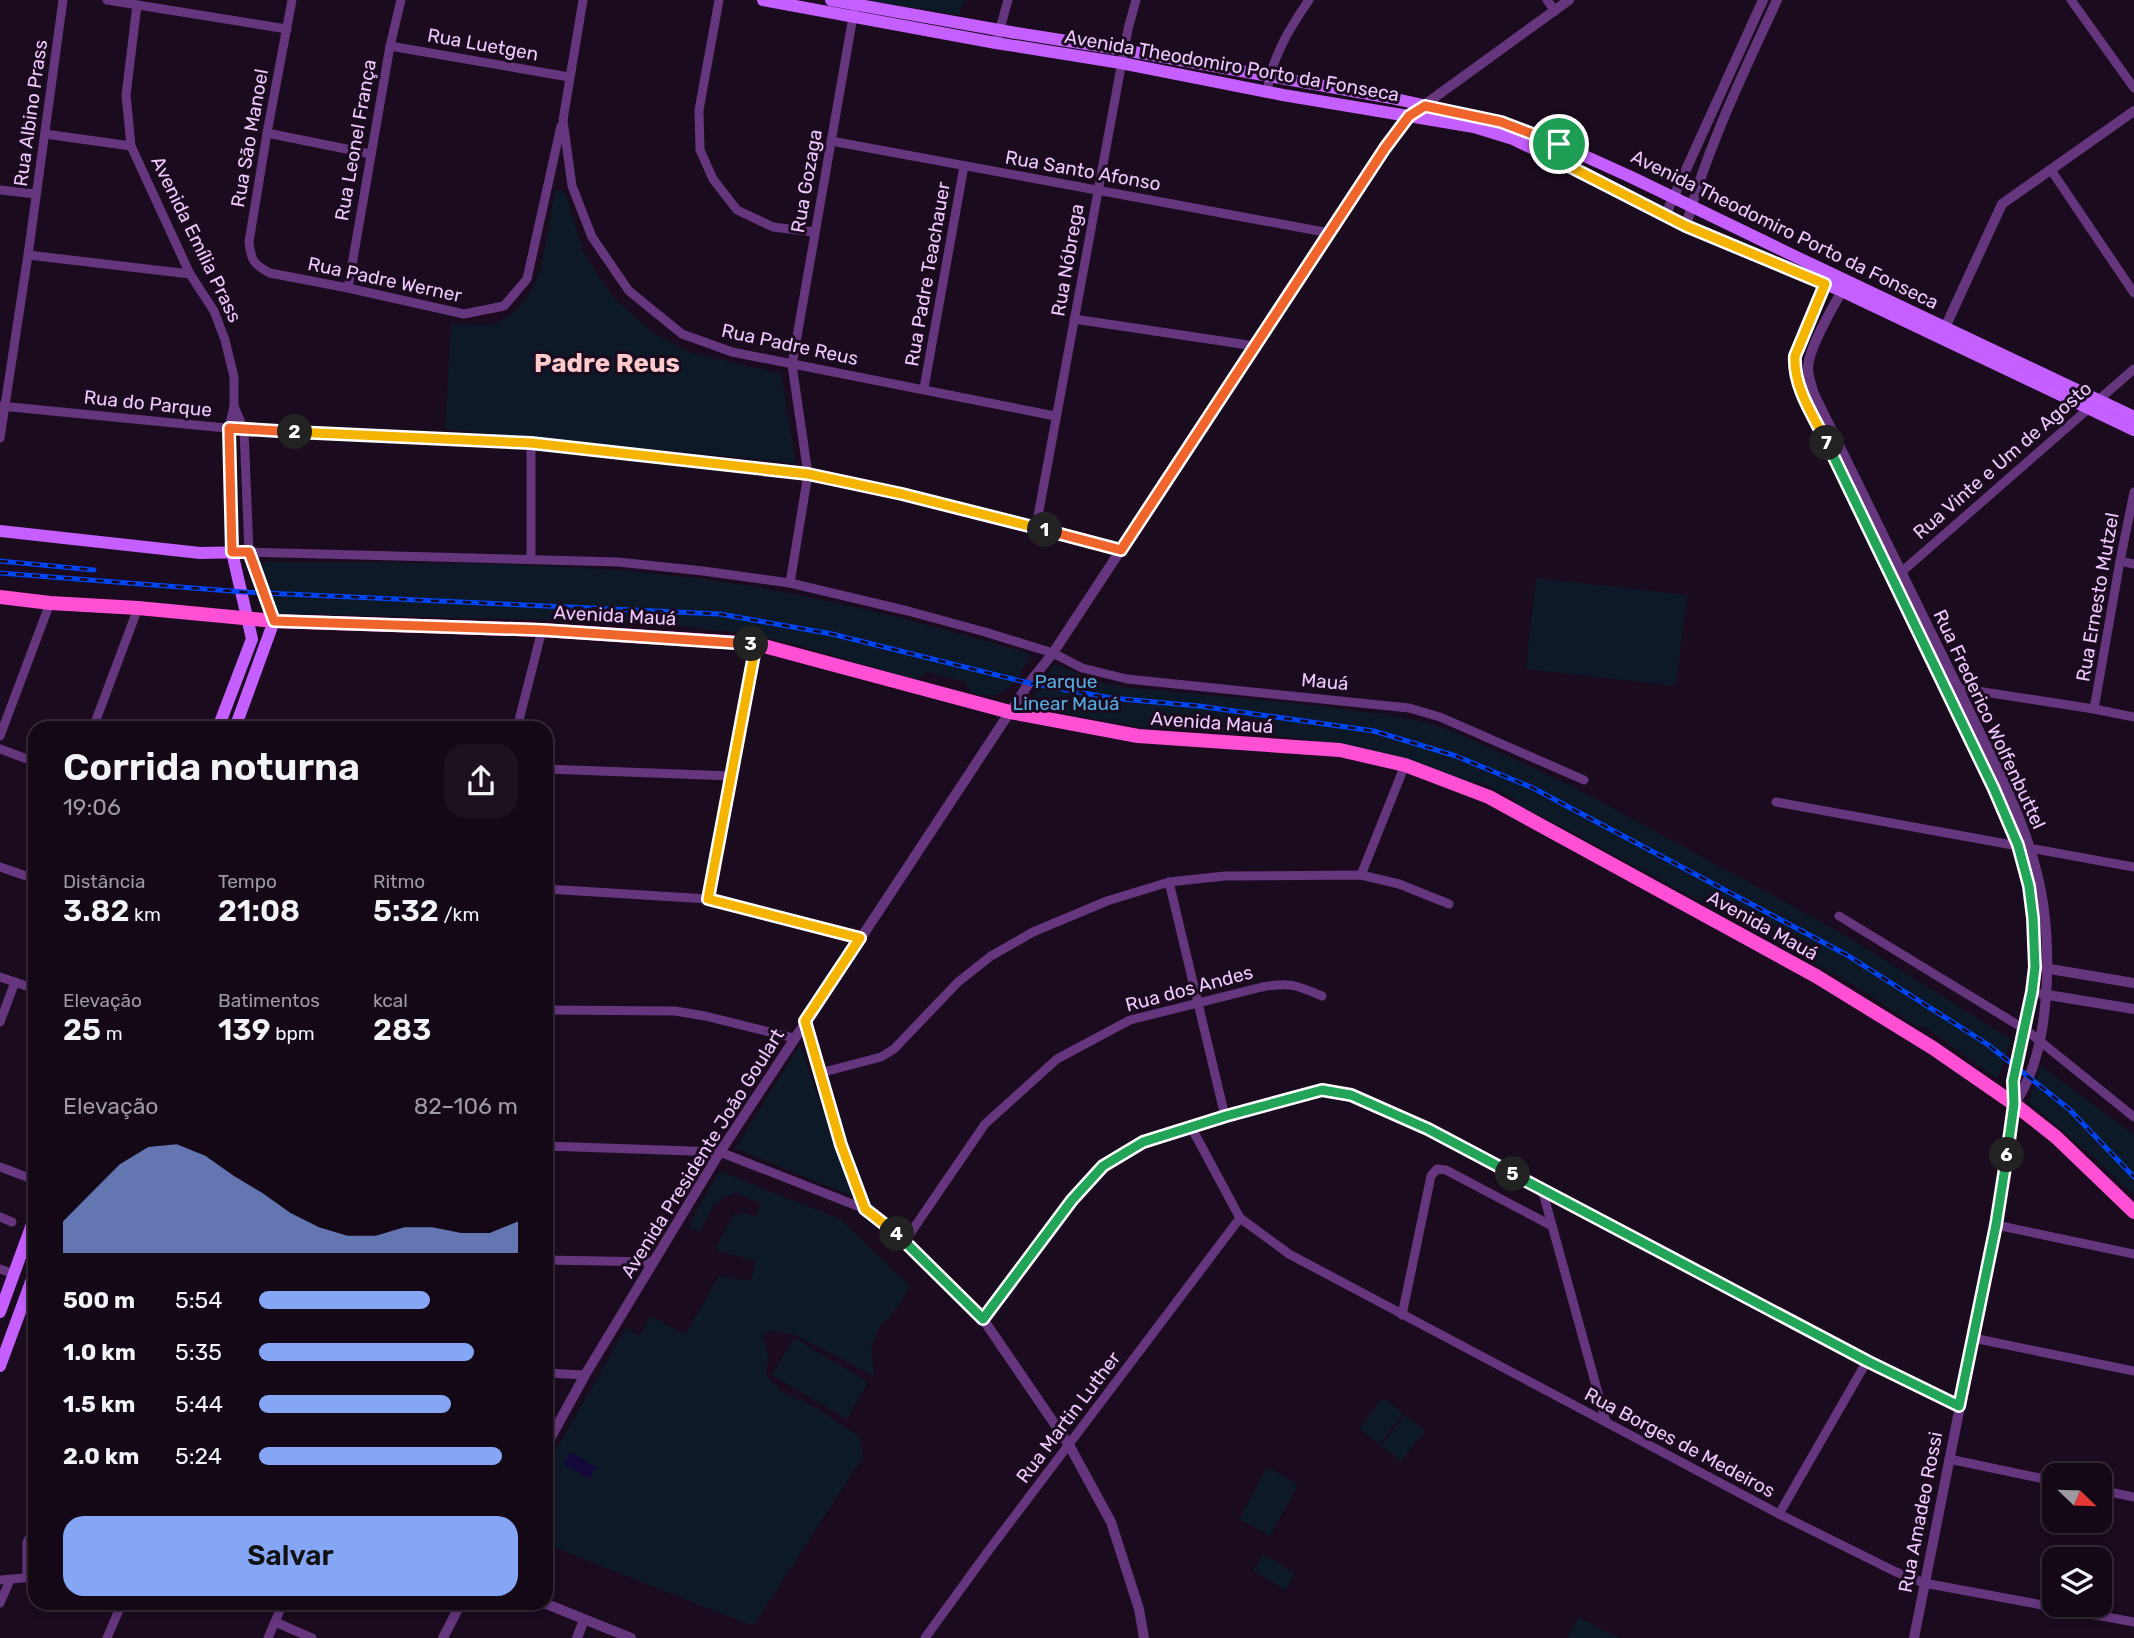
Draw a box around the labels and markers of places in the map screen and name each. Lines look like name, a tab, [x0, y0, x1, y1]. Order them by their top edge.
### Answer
pin	[1529, 114, 1589, 174]
pin: 2	[278, 414, 312, 450]
pin: 7	[1810, 426, 1844, 460]
pin: 1	[1028, 512, 1062, 548]
pin: 3	[734, 626, 768, 662]
pin: 6	[1990, 1138, 2024, 1172]
pin: 5	[1496, 1156, 1530, 1192]
pin: 4	[880, 1216, 914, 1252]

